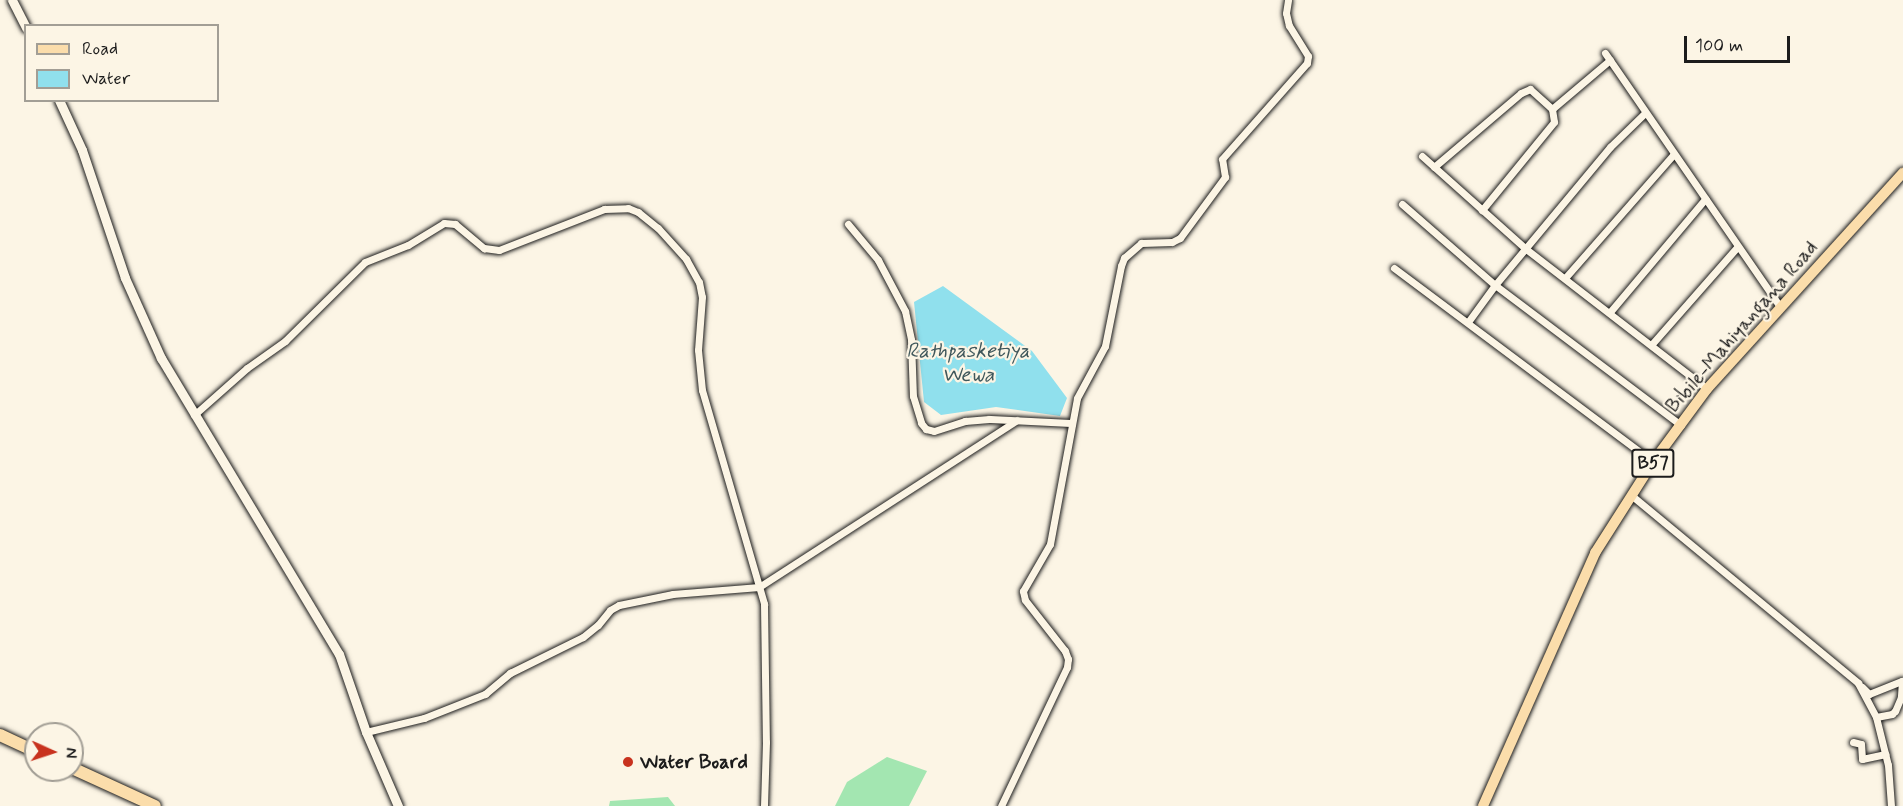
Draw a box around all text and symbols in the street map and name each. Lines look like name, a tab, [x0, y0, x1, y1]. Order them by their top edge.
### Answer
legend	[24, 24, 219, 102]
scale bar	[1687, 24, 1794, 62]
text: 100 m	[1695, 34, 1743, 58]
text: Road	[82, 37, 118, 61]
text: Water	[82, 67, 130, 91]
street label: Bibile-Mahiyangana Road	[1661, 236, 1823, 418]
water label: Rathpasketiya Wewa	[906, 338, 1030, 388]
road number: B57	[1630, 448, 1676, 478]
north arrow	[24, 722, 84, 782]
text: N	[60, 747, 81, 759]
place label: Water Board	[640, 750, 748, 774]
marker: Water Board	[621, 755, 635, 769]

